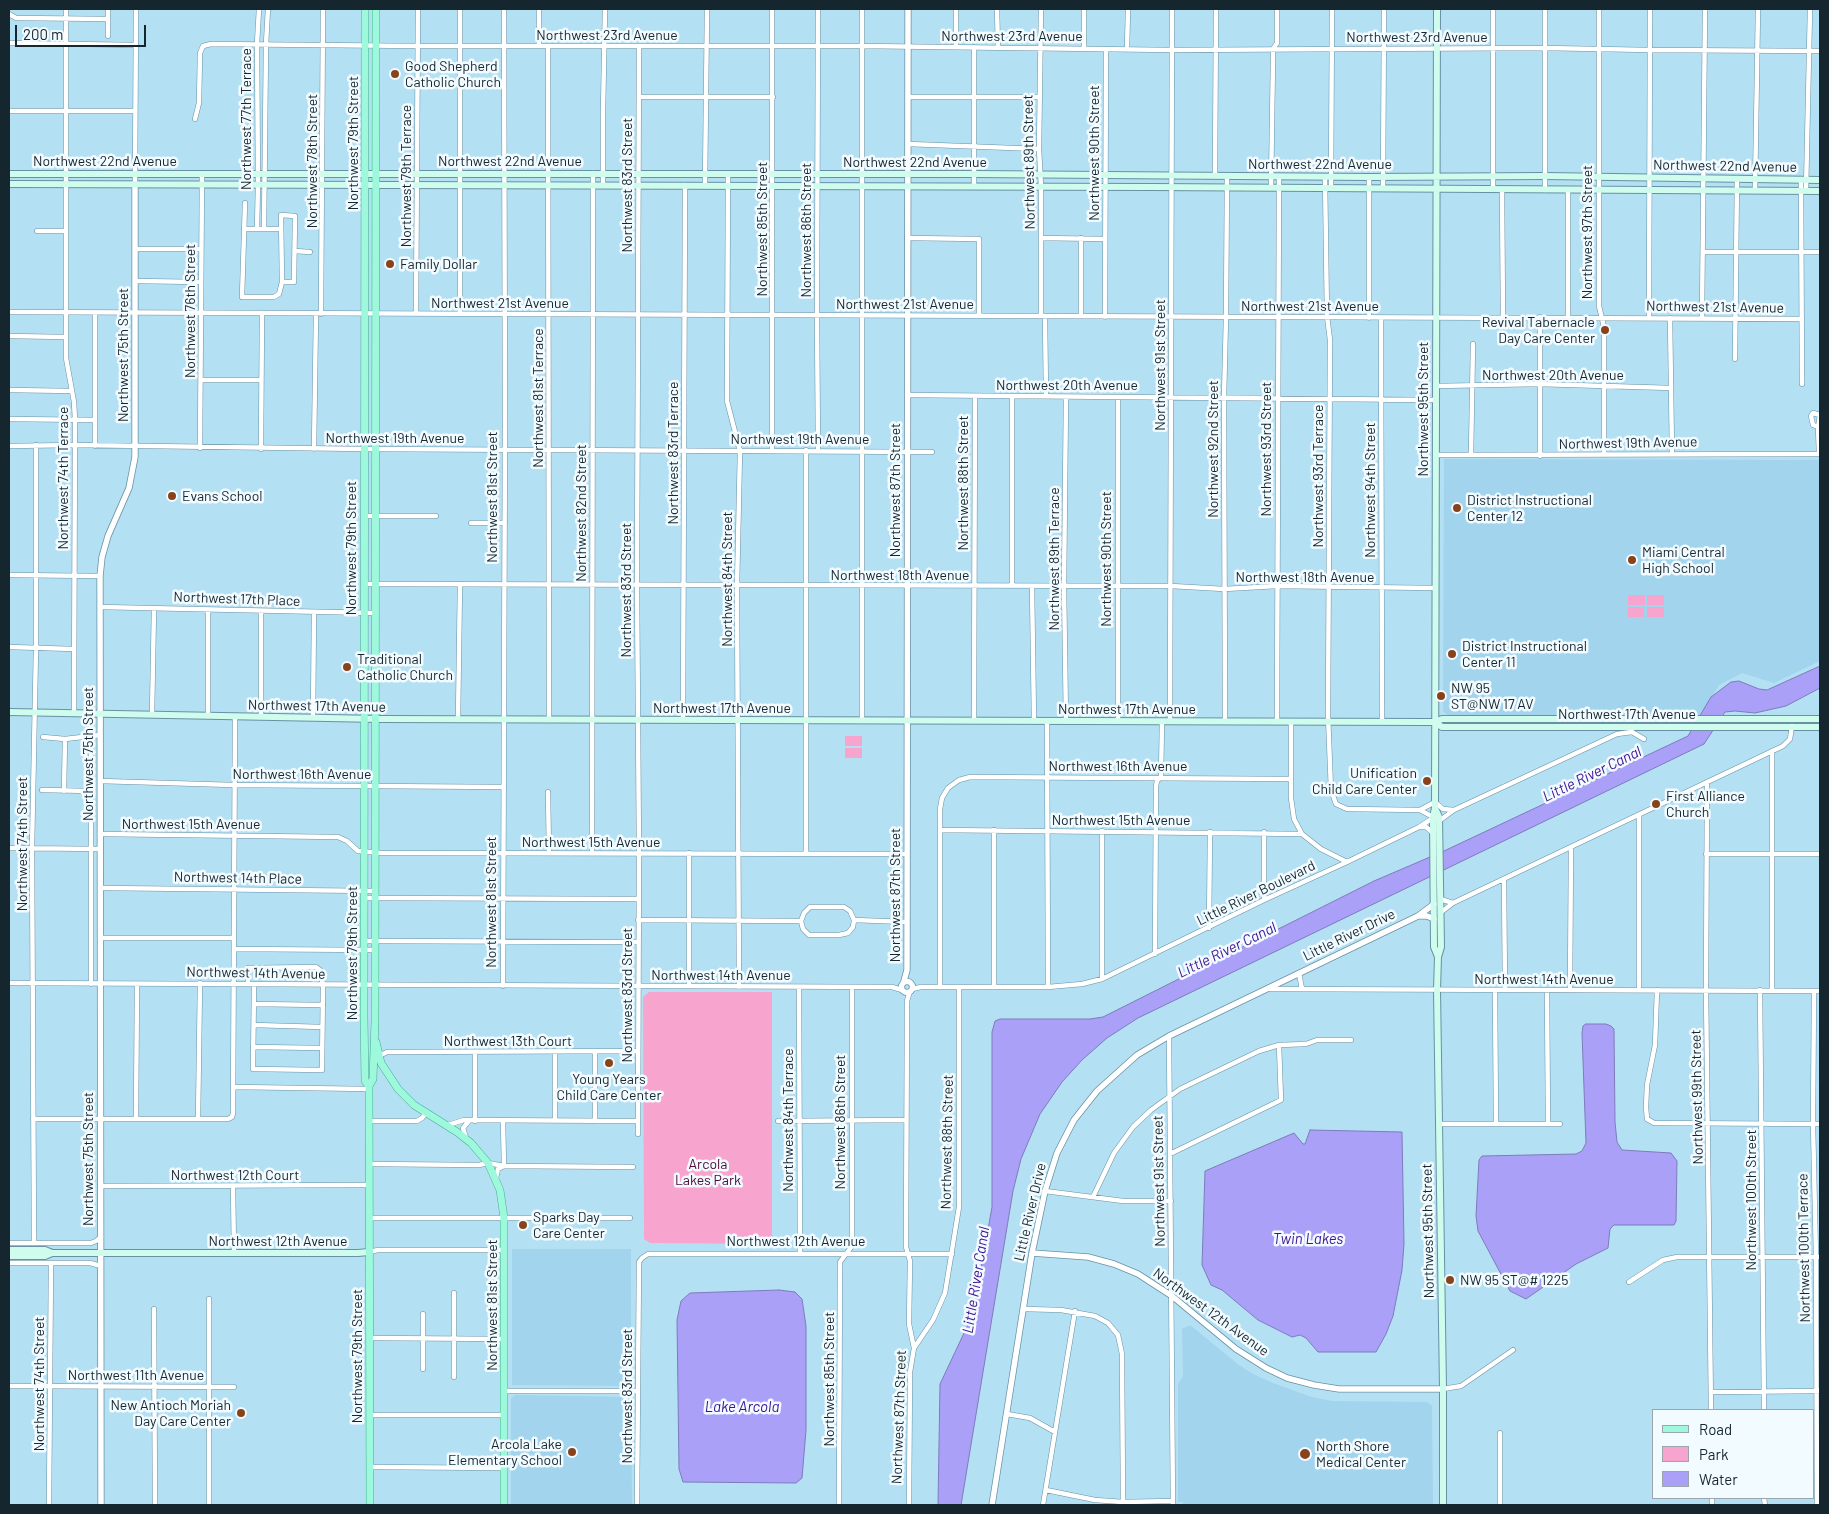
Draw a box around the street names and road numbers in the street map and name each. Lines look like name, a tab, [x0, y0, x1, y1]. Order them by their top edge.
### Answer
street label: Northwest 23rd Avenue	[536, 27, 678, 43]
street label: Northwest 23rd Avenue	[941, 28, 1083, 44]
street label: Northwest 23rd Avenue	[1346, 29, 1488, 45]
street label: Northwest 77th Terrace	[238, 48, 254, 190]
street label: Northwest 79th Street	[345, 76, 361, 210]
street label: Northwest 90th Street	[1086, 85, 1102, 221]
street label: Northwest 78th Street	[304, 94, 320, 228]
street label: Northwest 89th Street	[1019, 94, 1039, 230]
street label: Northwest 79th Terrace	[398, 105, 414, 247]
street label: Northwest 83rd Street	[619, 118, 635, 252]
street label: Northwest 22nd Avenue	[33, 153, 177, 169]
street label: Northwest 22nd Avenue	[438, 153, 582, 169]
street label: Northwest 22nd Avenue	[843, 154, 987, 170]
street label: Northwest 22nd Avenue	[1248, 156, 1392, 172]
street label: Northwest 22nd Avenue	[1653, 156, 1797, 176]
street label: Northwest 85th Street	[754, 162, 770, 296]
street label: Northwest 86th Street	[798, 163, 814, 297]
street label: Northwest 97th Street	[1579, 165, 1595, 299]
street label: Northwest 76th Street	[182, 244, 198, 378]
street label: Northwest 75th Street	[115, 288, 131, 422]
street label: Northwest 21st Avenue	[431, 295, 569, 311]
street label: Northwest 21st Avenue	[836, 296, 974, 312]
street label: Northwest 21st Avenue	[1646, 297, 1784, 317]
street label: Northwest 21st Avenue	[1241, 298, 1379, 314]
street label: Northwest 91st Street	[1152, 299, 1168, 431]
street label: Northwest 81st Terrace	[530, 328, 546, 468]
street label: Northwest 95th Street	[1415, 342, 1431, 476]
street label: Northwest 20th Avenue	[1482, 367, 1624, 383]
street label: Northwest 20th Avenue	[996, 377, 1138, 393]
street label: Northwest 92nd Street	[1205, 380, 1221, 518]
street label: Northwest 83rd Terrace	[665, 381, 681, 525]
street label: Northwest 93rd Street	[1258, 382, 1274, 516]
street label: Northwest 93rd Terrace	[1310, 404, 1326, 548]
street label: Northwest 74th Terrace	[55, 407, 71, 549]
street label: Northwest 88th Street	[955, 416, 971, 550]
street label: Northwest 94th Street	[1362, 422, 1378, 558]
street label: Northwest 87th Street	[887, 423, 903, 557]
street label: Northwest 19th Avenue	[326, 430, 464, 446]
street label: Northwest 81st Street	[484, 431, 500, 563]
street label: Northwest 19th Avenue	[731, 431, 869, 447]
street label: Northwest 19th Avenue	[1558, 433, 1698, 453]
street label: Northwest 82nd Street	[573, 444, 589, 582]
street label: Northwest 79th Street	[343, 481, 359, 615]
street label: Northwest 89th Terrace	[1046, 487, 1062, 631]
street label: Northwest 90th Street	[1098, 491, 1114, 627]
street label: Northwest 84th Street	[719, 511, 735, 647]
street label: Northwest 83rd Street	[618, 523, 634, 657]
street label: Northwest 18th Avenue	[831, 567, 969, 583]
street label: Northwest 18th Avenue	[1236, 569, 1374, 585]
street label: Northwest 17th Place	[173, 588, 301, 610]
street label: Northwest 75th Street	[80, 687, 96, 821]
street label: Northwest 17th Avenue	[248, 696, 386, 716]
street label: Northwest 17th Avenue	[653, 700, 791, 716]
street label: Northwest 17th Avenue	[1058, 701, 1196, 717]
street label: Northwest 17th Avenue	[1558, 706, 1696, 722]
street label: Northwest 16th Avenue	[1049, 758, 1187, 774]
street label: Northwest 16th Avenue	[233, 766, 371, 782]
street label: Northwest 74th Street	[14, 777, 30, 911]
street label: Northwest 15th Avenue	[1052, 812, 1190, 828]
street label: Northwest 15th Avenue	[122, 816, 260, 832]
street label: Northwest 87th Street	[887, 828, 903, 962]
street label: Northwest 15th Avenue	[522, 834, 660, 850]
street label: Northwest 81st Street	[483, 836, 499, 968]
street label: Little River Boulevard	[1194, 857, 1318, 929]
street label: Northwest 14th Place	[174, 868, 302, 888]
street label: Northwest 79th Street	[344, 886, 360, 1020]
street label: Little River Drive	[1300, 905, 1398, 965]
street label: Northwest 83rd Street	[619, 928, 635, 1062]
street label: Northwest 14th Avenue	[186, 963, 326, 983]
street label: Northwest 14th Avenue	[651, 967, 791, 983]
street label: Northwest 14th Avenue	[1474, 971, 1614, 987]
street label: Northwest 99th Street	[1687, 1029, 1707, 1165]
street label: Northwest 13th Court	[444, 1033, 572, 1049]
street label: Northwest 84th Terrace	[780, 1048, 796, 1192]
street label: Northwest 86th Street	[832, 1055, 848, 1189]
street label: Northwest 88th Street	[937, 1074, 957, 1210]
street label: Northwest 75th Street	[80, 1092, 96, 1226]
street label: Northwest 91st Street	[1149, 1115, 1169, 1247]
street label: Northwest 100th Street	[1743, 1129, 1759, 1271]
street label: Little River Drive	[1011, 1161, 1049, 1263]
street label: Northwest 95th Street	[1418, 1163, 1438, 1299]
street label: Northwest 12th Court	[171, 1167, 299, 1183]
street label: Northwest 100th Terrace	[1794, 1173, 1814, 1323]
street label: Northwest 12th Avenue	[208, 1233, 348, 1249]
street label: Northwest 12th Avenue	[726, 1233, 866, 1249]
street label: Northwest 81st Street	[484, 1239, 500, 1371]
street label: Northwest 12th Avenue	[1150, 1264, 1272, 1360]
street label: Northwest 79th Street	[349, 1289, 365, 1423]
street label: Northwest 85th Street	[821, 1312, 837, 1446]
street label: Northwest 74th Street	[31, 1317, 47, 1451]
street label: Northwest 83rd Street	[619, 1329, 635, 1463]
street label: Northwest 87th Street	[888, 1350, 910, 1484]
street label: Northwest 11th Avenue	[68, 1367, 204, 1383]

